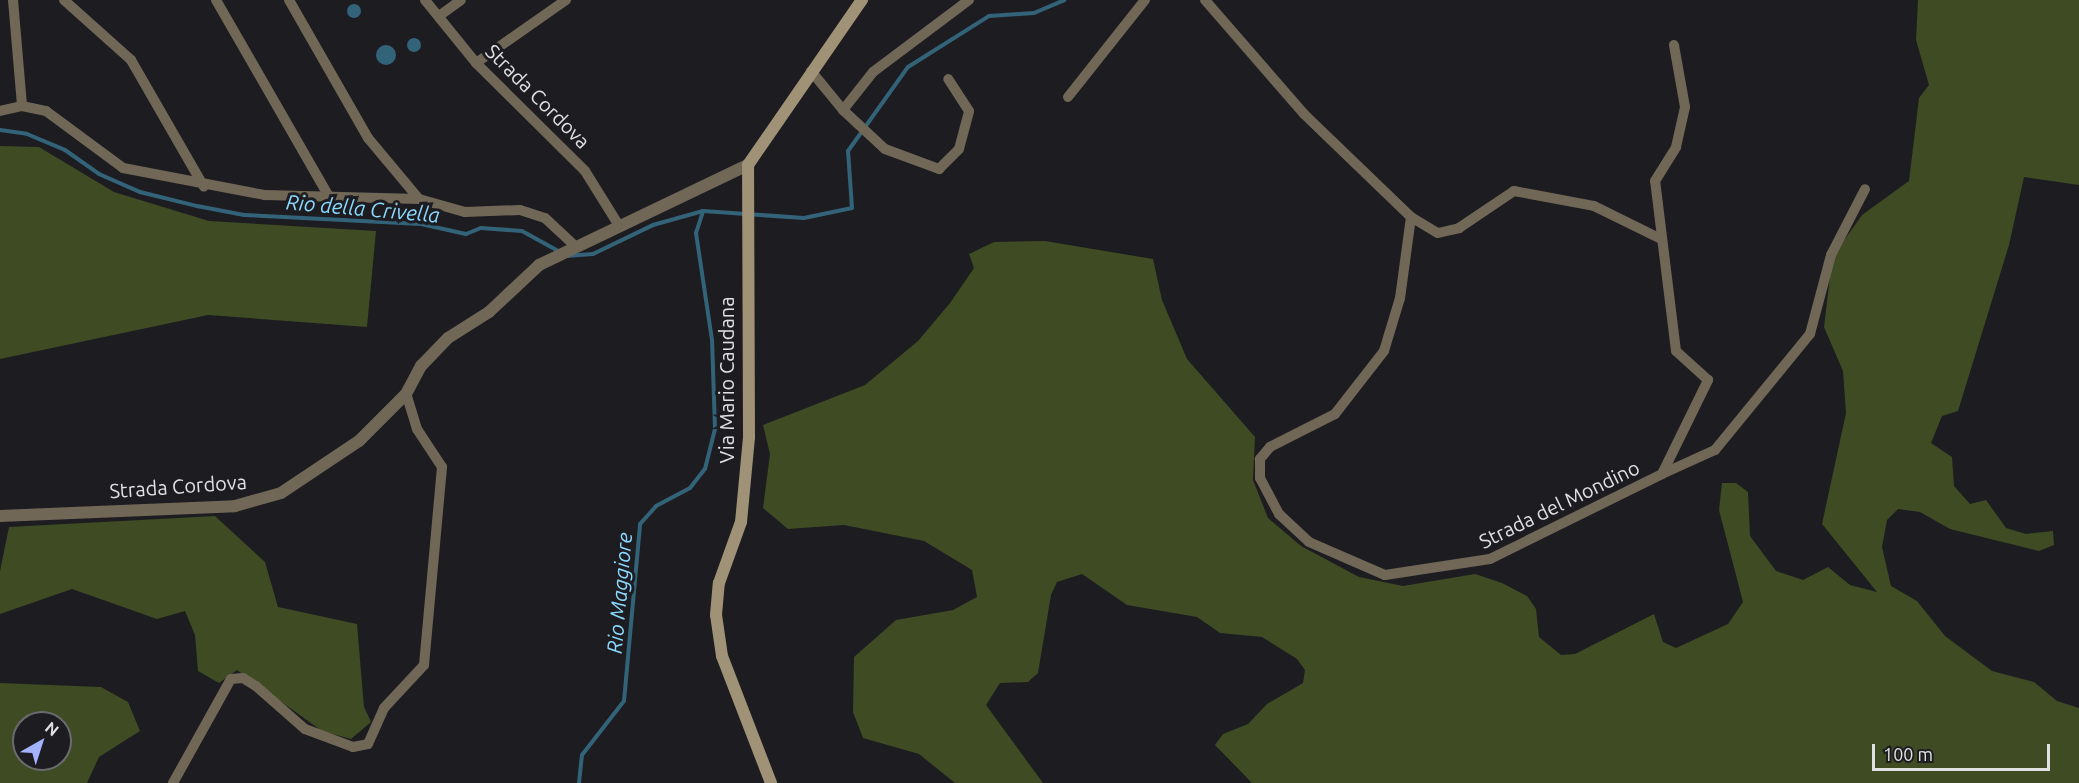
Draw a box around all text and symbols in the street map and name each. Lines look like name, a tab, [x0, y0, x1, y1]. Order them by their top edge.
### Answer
street label: Strada Cordova	[481, 39, 595, 153]
water label: Rio della Crivella	[285, 189, 441, 227]
street label: Via Mario Caudana	[714, 296, 738, 464]
street label: Strada del Mondino	[1475, 455, 1643, 553]
street label: Strada Cordova	[109, 469, 247, 503]
water label: Rio Maggiore	[601, 531, 637, 655]
north arrow	[12, 711, 72, 771]
text: N	[42, 718, 62, 739]
scale bar	[1875, 732, 2054, 770]
text: 100 m	[1883, 744, 1933, 764]

